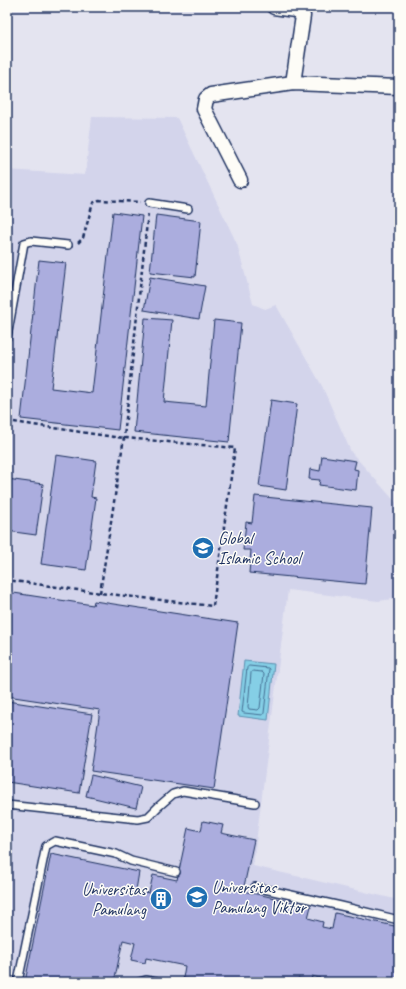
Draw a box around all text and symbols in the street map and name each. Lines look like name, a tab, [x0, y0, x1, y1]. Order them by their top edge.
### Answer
place label: Global Islamic School	[218, 528, 304, 569]
school or university icon: Global Islamic School	[190, 535, 216, 561]
place label: Universitas Pamulang Viktor	[212, 877, 307, 918]
place label: Universitas Pamulang	[82, 879, 148, 920]
school or university icon: Universitas Pamulang Viktor	[184, 884, 210, 910]
building icon: Universitas Pamulang	[148, 886, 174, 912]

